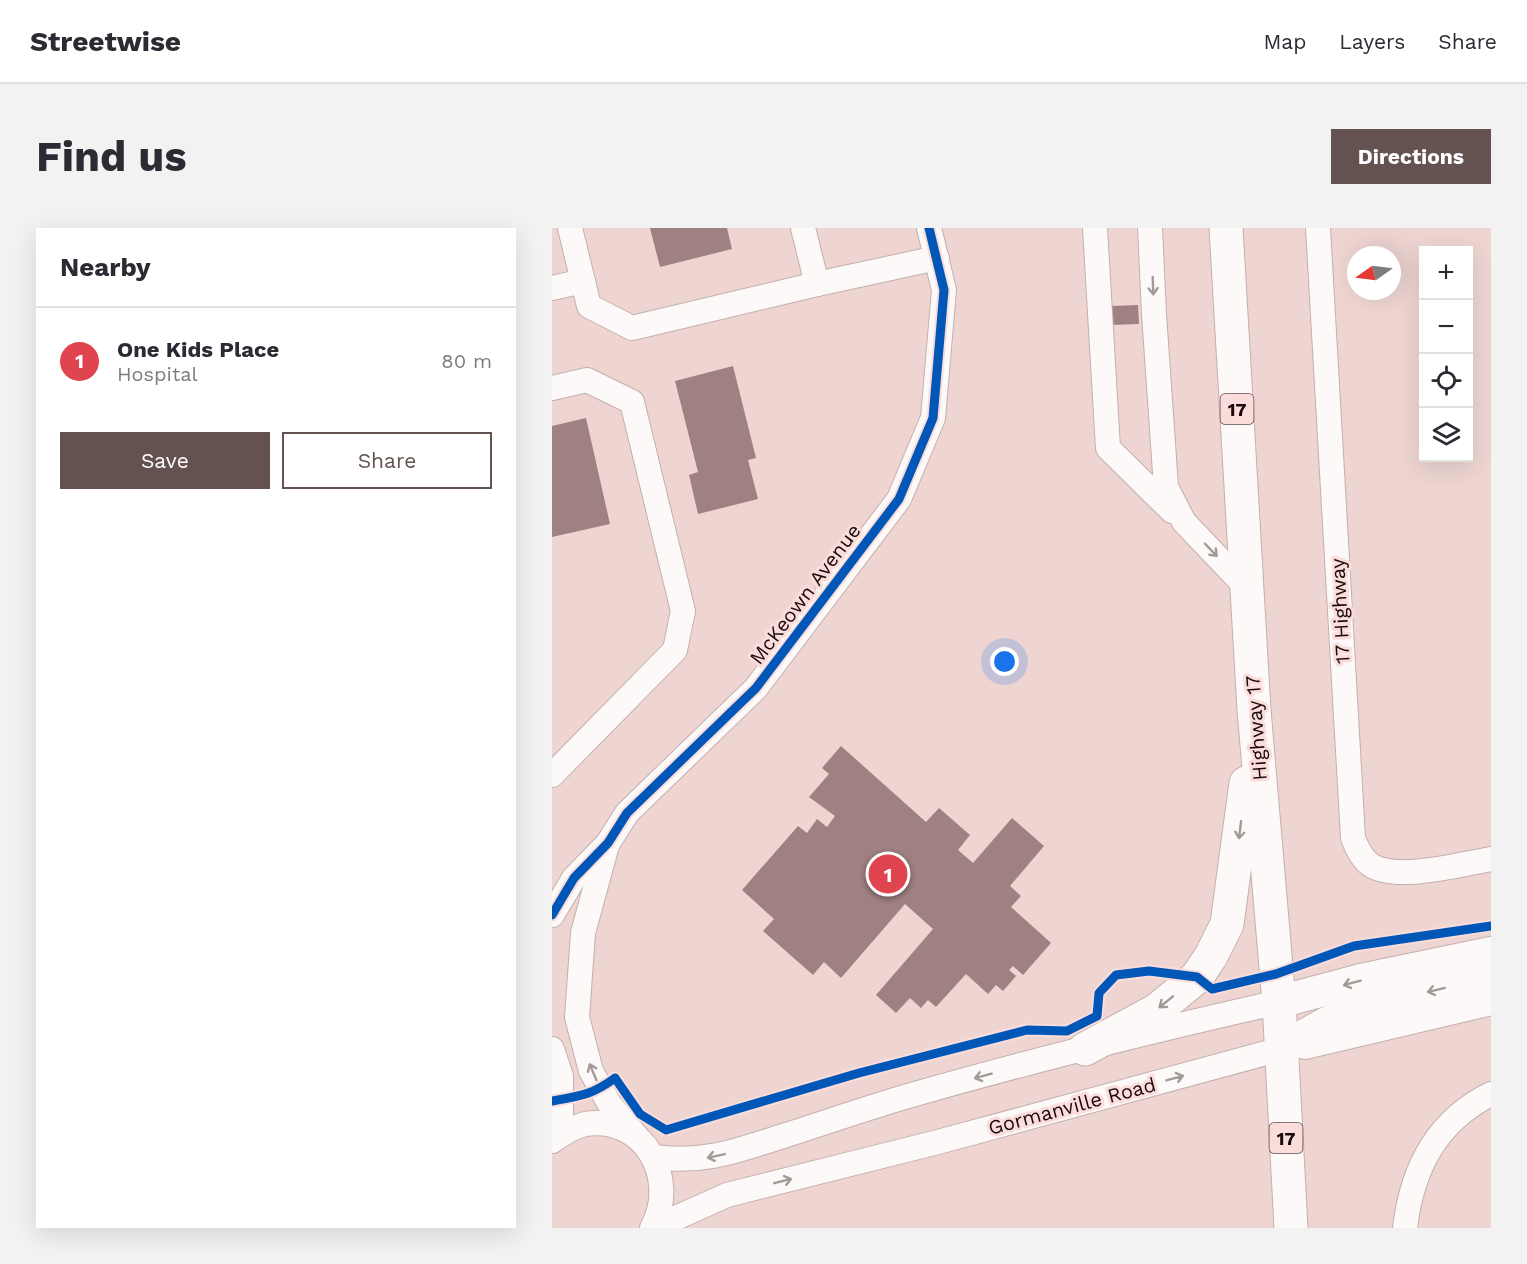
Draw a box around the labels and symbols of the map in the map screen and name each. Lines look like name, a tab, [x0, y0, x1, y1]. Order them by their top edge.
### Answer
north arrow	[1347, 246, 1401, 300]
one-way arrow	[1147, 276, 1158, 296]
road number: 17	[1220, 394, 1254, 424]
street label: McKeown Avenue	[744, 519, 866, 669]
one-way arrow	[1203, 543, 1218, 558]
street label: 17 Highway	[1325, 557, 1355, 664]
your location	[990, 647, 1019, 676]
street label: Highway 17	[1240, 675, 1272, 781]
one-way arrow	[1234, 820, 1245, 840]
pin: 1	[868, 852, 908, 896]
one-way arrow	[1343, 977, 1362, 989]
one-way arrow	[1426, 984, 1445, 996]
one-way arrow	[1159, 995, 1174, 1009]
one-way arrow	[587, 1063, 598, 1081]
one-way arrow	[974, 1070, 993, 1082]
one-way arrow	[1165, 1071, 1184, 1083]
street label: Gormanville Road	[986, 1072, 1158, 1140]
road number: 17	[1270, 1123, 1302, 1153]
one-way arrow	[706, 1151, 726, 1162]
one-way arrow	[773, 1174, 792, 1186]

